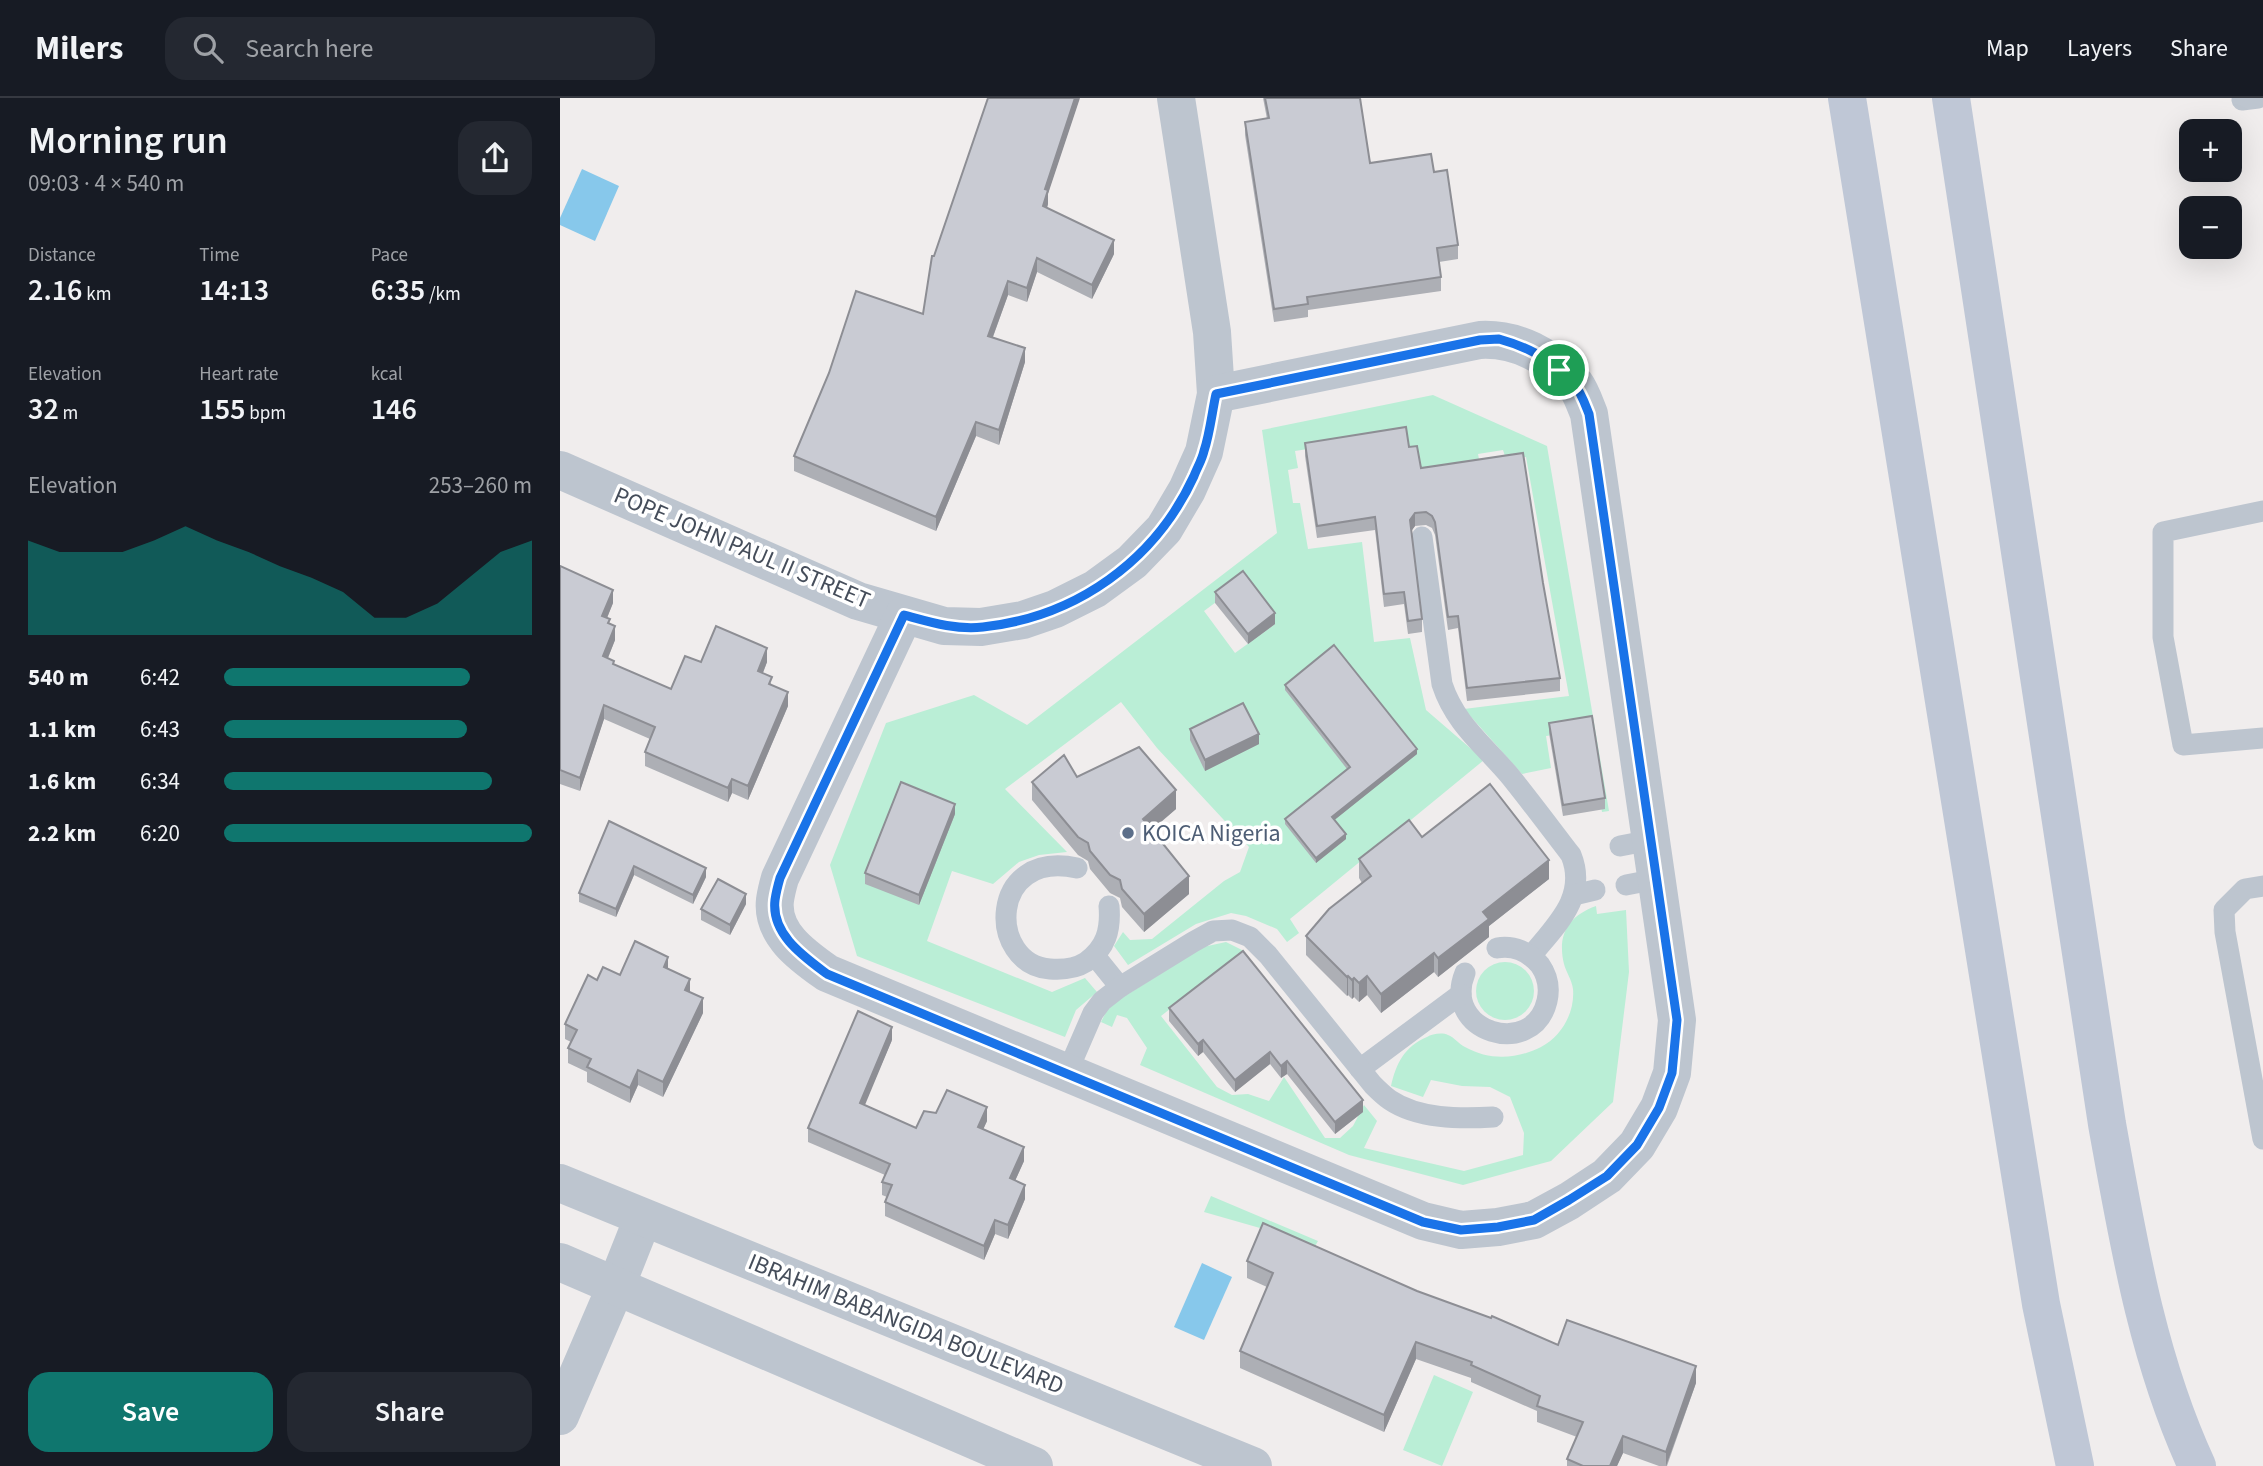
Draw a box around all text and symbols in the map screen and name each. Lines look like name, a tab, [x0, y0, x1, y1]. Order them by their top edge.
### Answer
search box	[165, 17, 655, 80]
text: Milers	[35, 25, 123, 72]
icon: search	[189, 29, 227, 67]
text: Search here	[245, 30, 373, 67]
text: Map	[1986, 31, 2029, 66]
text: Layers	[2067, 31, 2132, 66]
text: Share	[2170, 31, 2228, 66]
text: Morning run	[28, 114, 228, 168]
map controls	[2179, 119, 2242, 259]
button: +	[2179, 119, 2242, 182]
button: share	[458, 121, 532, 195]
text: 09:03 · 4 × 540 m	[28, 167, 184, 200]
button: −	[2179, 196, 2242, 259]
text: Distance	[28, 242, 96, 269]
text: Time	[199, 242, 239, 269]
text: Pace	[371, 242, 408, 269]
text: 2.16	[28, 269, 82, 312]
text: 14:13	[199, 269, 269, 312]
text: 6:35	[371, 269, 425, 312]
text: km	[82, 281, 111, 308]
text: /km	[425, 281, 461, 308]
pin	[1529, 340, 1589, 400]
icon: arrive	[1540, 351, 1578, 389]
text: Elevation	[28, 361, 102, 388]
text: Heart rate	[199, 361, 278, 388]
text: kcal	[371, 361, 403, 388]
text: 32	[28, 388, 59, 431]
text: 155	[199, 388, 246, 431]
text: 146	[371, 388, 417, 431]
text: m	[59, 400, 78, 427]
text: bpm	[246, 400, 286, 427]
text: Elevation	[28, 469, 118, 502]
text: 253–260 m	[429, 469, 532, 502]
street label: POPE JOHN PAUL II STREET	[608, 478, 876, 618]
text: 540 m	[28, 661, 89, 694]
text: 6:42	[140, 661, 180, 694]
text: 1.1 km	[28, 713, 96, 746]
text: 6:43	[140, 713, 180, 746]
text: 1.6 km	[28, 765, 96, 798]
text: 6:34	[140, 765, 180, 798]
place label: KOICA Nigeria	[1142, 816, 1281, 851]
text: 2.2 km	[28, 817, 96, 850]
text: 6:20	[140, 817, 180, 850]
marker: KOICA Nigeria	[1120, 825, 1136, 841]
street label: IBRAHIM BABANGIDA BOULEVARD	[743, 1244, 1069, 1404]
button: Save	[28, 1372, 273, 1452]
button: Share	[287, 1372, 532, 1452]

